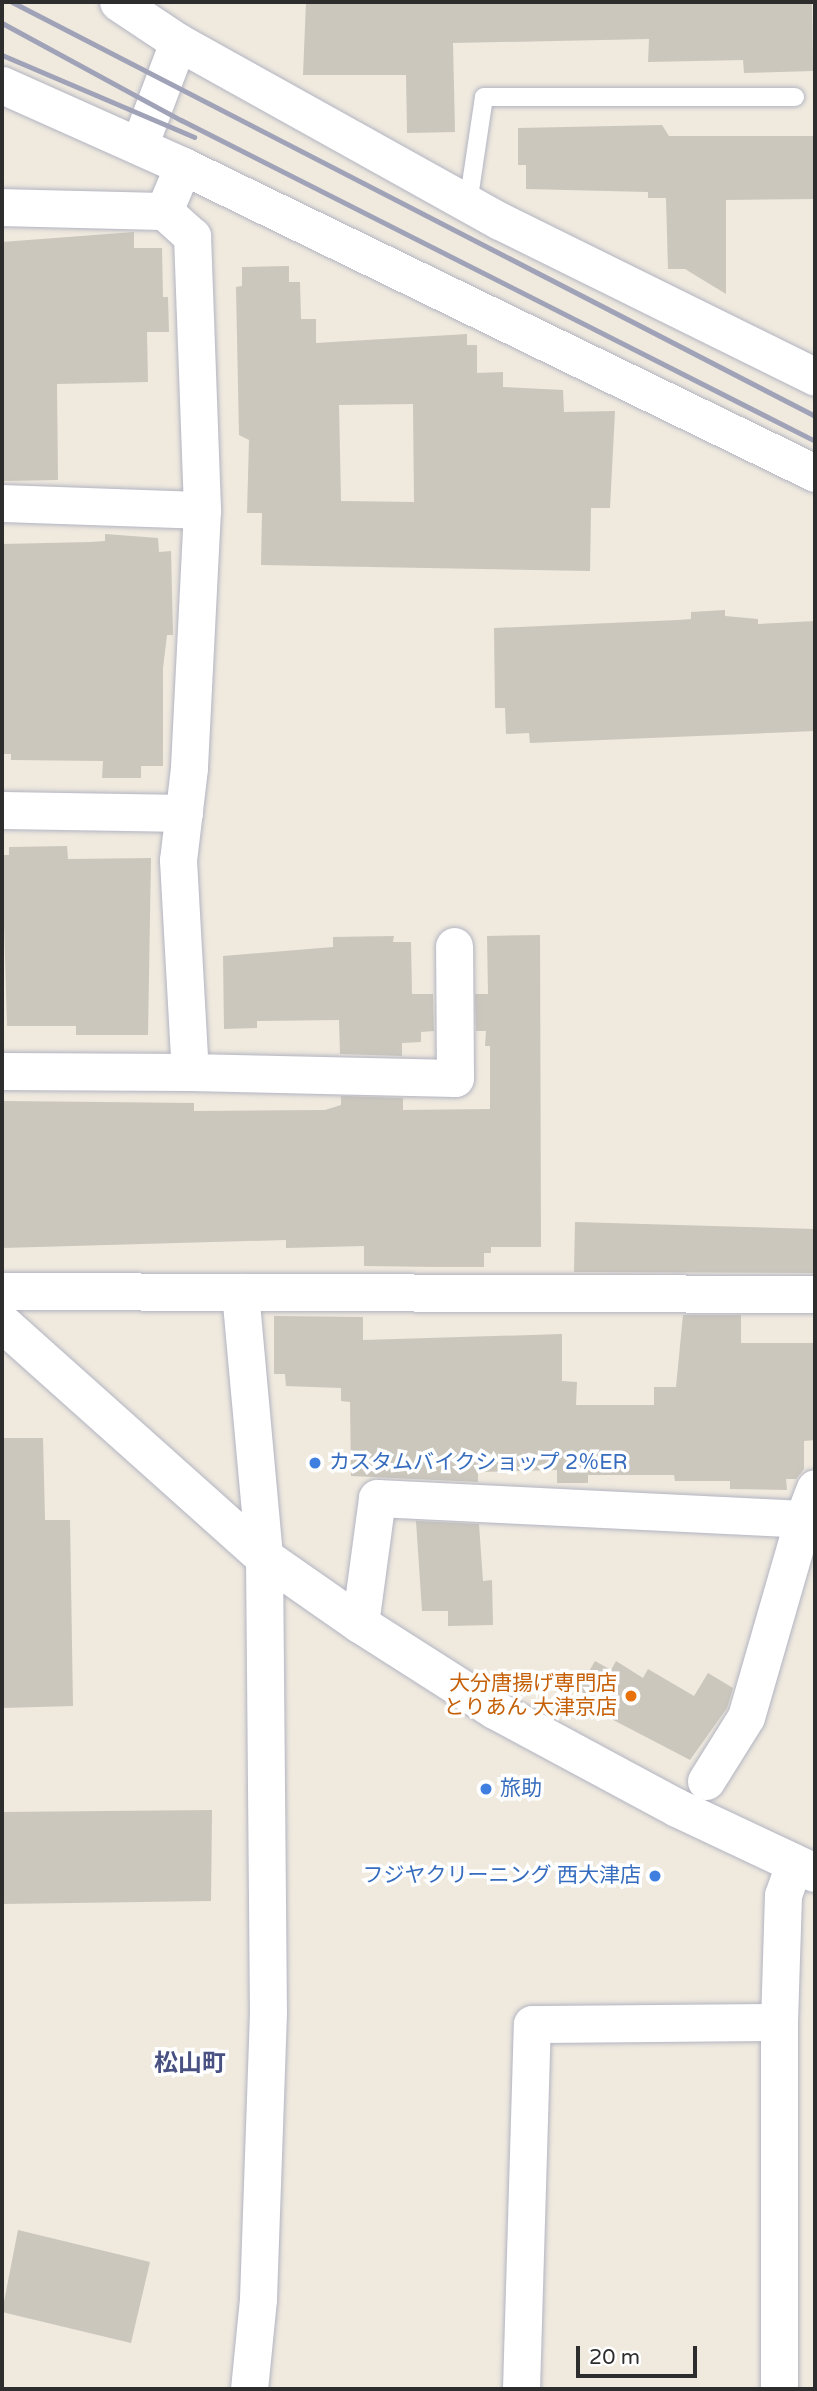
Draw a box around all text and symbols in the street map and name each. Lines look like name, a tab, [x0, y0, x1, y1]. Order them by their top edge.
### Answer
place label: カスタムバイクショップ 2％ER	[329, 1450, 628, 1476]
marker: カスタムバイクショップ 2％ER	[307, 1455, 323, 1471]
place label: 大分唐揚げ専門店 とりあん 大津京店	[444, 1671, 617, 1721]
marker: 大分唐揚げ専門店 とりあん 大津京店	[623, 1688, 639, 1704]
place label: 旅助	[500, 1776, 542, 1802]
marker: 旅助	[478, 1781, 494, 1797]
place label: フジヤクリーニング 西大津店	[363, 1863, 641, 1889]
marker: フジヤクリーニング 西大津店	[647, 1868, 663, 1884]
district label: 松山町	[154, 2050, 226, 2078]
scale bar	[579, 2332, 700, 2376]
text: 20 m	[589, 2345, 640, 2370]

